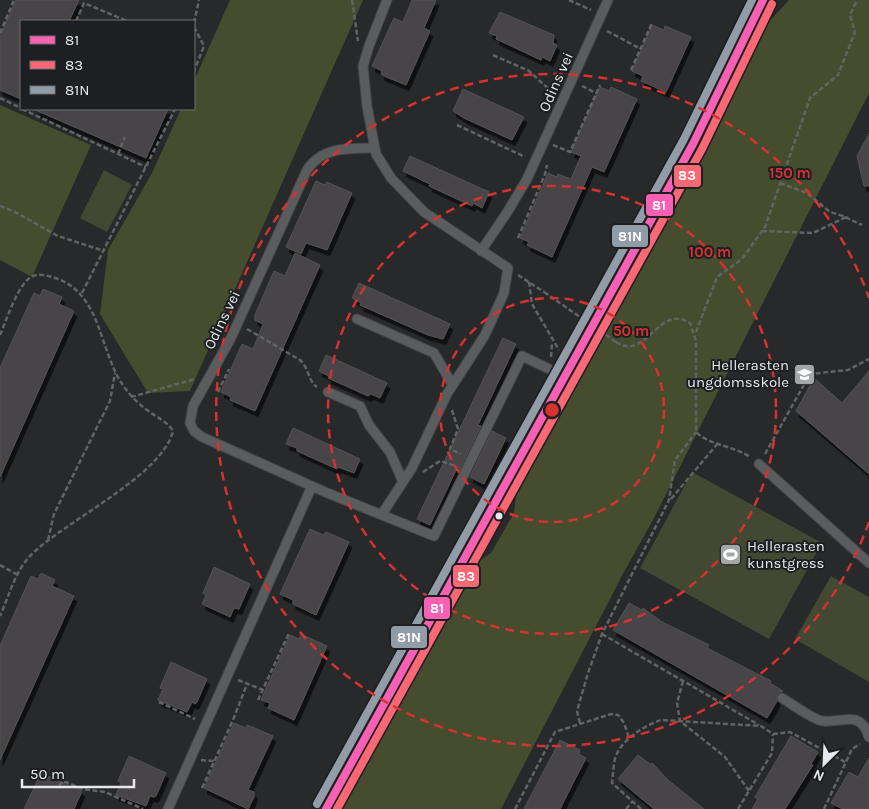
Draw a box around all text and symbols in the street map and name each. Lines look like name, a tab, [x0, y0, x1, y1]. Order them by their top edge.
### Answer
legend	[20, 20, 195, 110]
text: 81	[65, 31, 79, 49]
street label: Odins vei	[535, 49, 577, 115]
text: 83	[65, 56, 83, 74]
text: 81N	[65, 81, 89, 99]
line badge: 83	[673, 164, 702, 188]
text: 150 m	[769, 164, 811, 182]
text: 83	[678, 167, 696, 184]
line badge: 81	[645, 193, 674, 217]
text: 81	[652, 197, 666, 214]
line badge: 81N	[611, 224, 649, 248]
text: 81N	[618, 228, 642, 245]
text: 100 m	[689, 243, 731, 261]
street label: Odins vei	[200, 288, 244, 352]
text: 50 m	[613, 322, 649, 340]
place label: Hellerasten ungdomsskole	[687, 356, 789, 391]
school or university icon: Hellerasten ungdomsskole	[793, 362, 817, 386]
centre of rings	[543, 401, 561, 419]
unlabelled marker	[494, 511, 504, 521]
place label: Hellerasten kunstgress	[747, 537, 825, 572]
sports icon: Hellerasten kunstgress	[719, 543, 743, 567]
line badge: 83	[452, 564, 480, 588]
text: 83	[457, 568, 475, 585]
line badge: 81	[423, 596, 451, 620]
text: 81	[430, 600, 444, 617]
line badge: 81N	[390, 625, 428, 649]
text: 81N	[397, 629, 421, 646]
north arrow	[799, 739, 849, 789]
scale bar	[22, 756, 135, 788]
text: 50 m	[30, 765, 65, 783]
text: N	[811, 766, 827, 785]

